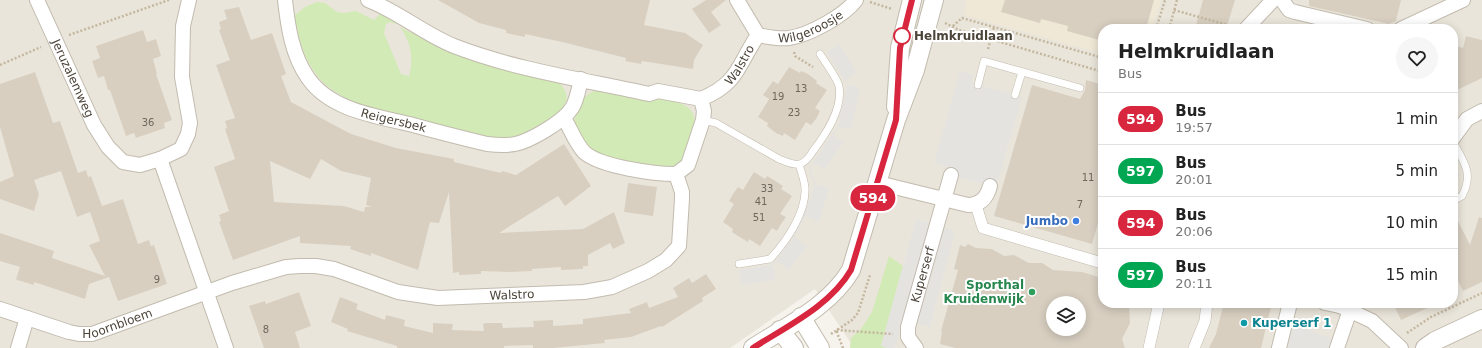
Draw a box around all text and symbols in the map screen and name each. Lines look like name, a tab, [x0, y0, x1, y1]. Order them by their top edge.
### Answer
street label: Wilgeroosje	[778, 8, 846, 45]
marker: Helmkruidlaan	[893, 27, 911, 45]
place label: Helmkruidlaan	[914, 29, 1013, 43]
street label: Jeruzalemweg	[48, 36, 97, 120]
button: heart	[1396, 37, 1438, 79]
text: Helmkruidlaan	[1118, 40, 1274, 62]
street label: Walstro	[722, 42, 757, 88]
text: Bus	[1118, 66, 1142, 81]
house number: 13	[795, 83, 807, 94]
house number: 19	[772, 91, 784, 102]
text: Bus	[1175, 102, 1206, 120]
street label: Reigersbek	[359, 106, 428, 135]
house number: 23	[788, 107, 800, 118]
text: 1 min	[1395, 110, 1438, 128]
text: 594	[1126, 111, 1155, 127]
house number: 36	[142, 117, 154, 128]
text: 19:57	[1175, 120, 1213, 135]
text: Bus	[1175, 154, 1206, 172]
text: 5 min	[1395, 162, 1438, 180]
text: 597	[1126, 163, 1155, 179]
house number: 11	[1082, 172, 1094, 183]
text: 20:01	[1175, 172, 1213, 187]
house number: 33	[761, 183, 773, 194]
line badge: 594	[850, 185, 896, 211]
text: 594	[858, 190, 888, 206]
house number: 41	[755, 196, 767, 207]
house number: 7	[1077, 199, 1083, 210]
text: Bus	[1175, 206, 1206, 224]
house number: 51	[753, 212, 765, 223]
place label: Jumbo	[1025, 214, 1068, 228]
text: 10 min	[1386, 214, 1438, 232]
text: 594	[1126, 215, 1155, 231]
marker: Jumbo	[1071, 216, 1081, 226]
text: 20:06	[1175, 224, 1213, 239]
street label: Kuperserf	[908, 244, 938, 304]
text: Bus	[1175, 258, 1206, 276]
text: 15 min	[1386, 266, 1438, 284]
text: 597	[1126, 267, 1155, 283]
house number: 9	[154, 274, 160, 285]
text: 20:11	[1175, 276, 1213, 291]
place label: Sporthal Kruidenwijk	[944, 278, 1025, 306]
street label: Walstro	[489, 287, 535, 303]
marker: Sporthal Kruidenwijk	[1027, 287, 1037, 297]
map controls	[1046, 296, 1086, 336]
button: layers	[1046, 296, 1086, 336]
street label: Hoornbloem	[82, 306, 154, 341]
place label: Kuperserf 1	[1252, 316, 1331, 330]
marker: Kuperserf 1	[1239, 318, 1249, 328]
house number: 8	[263, 324, 269, 335]

